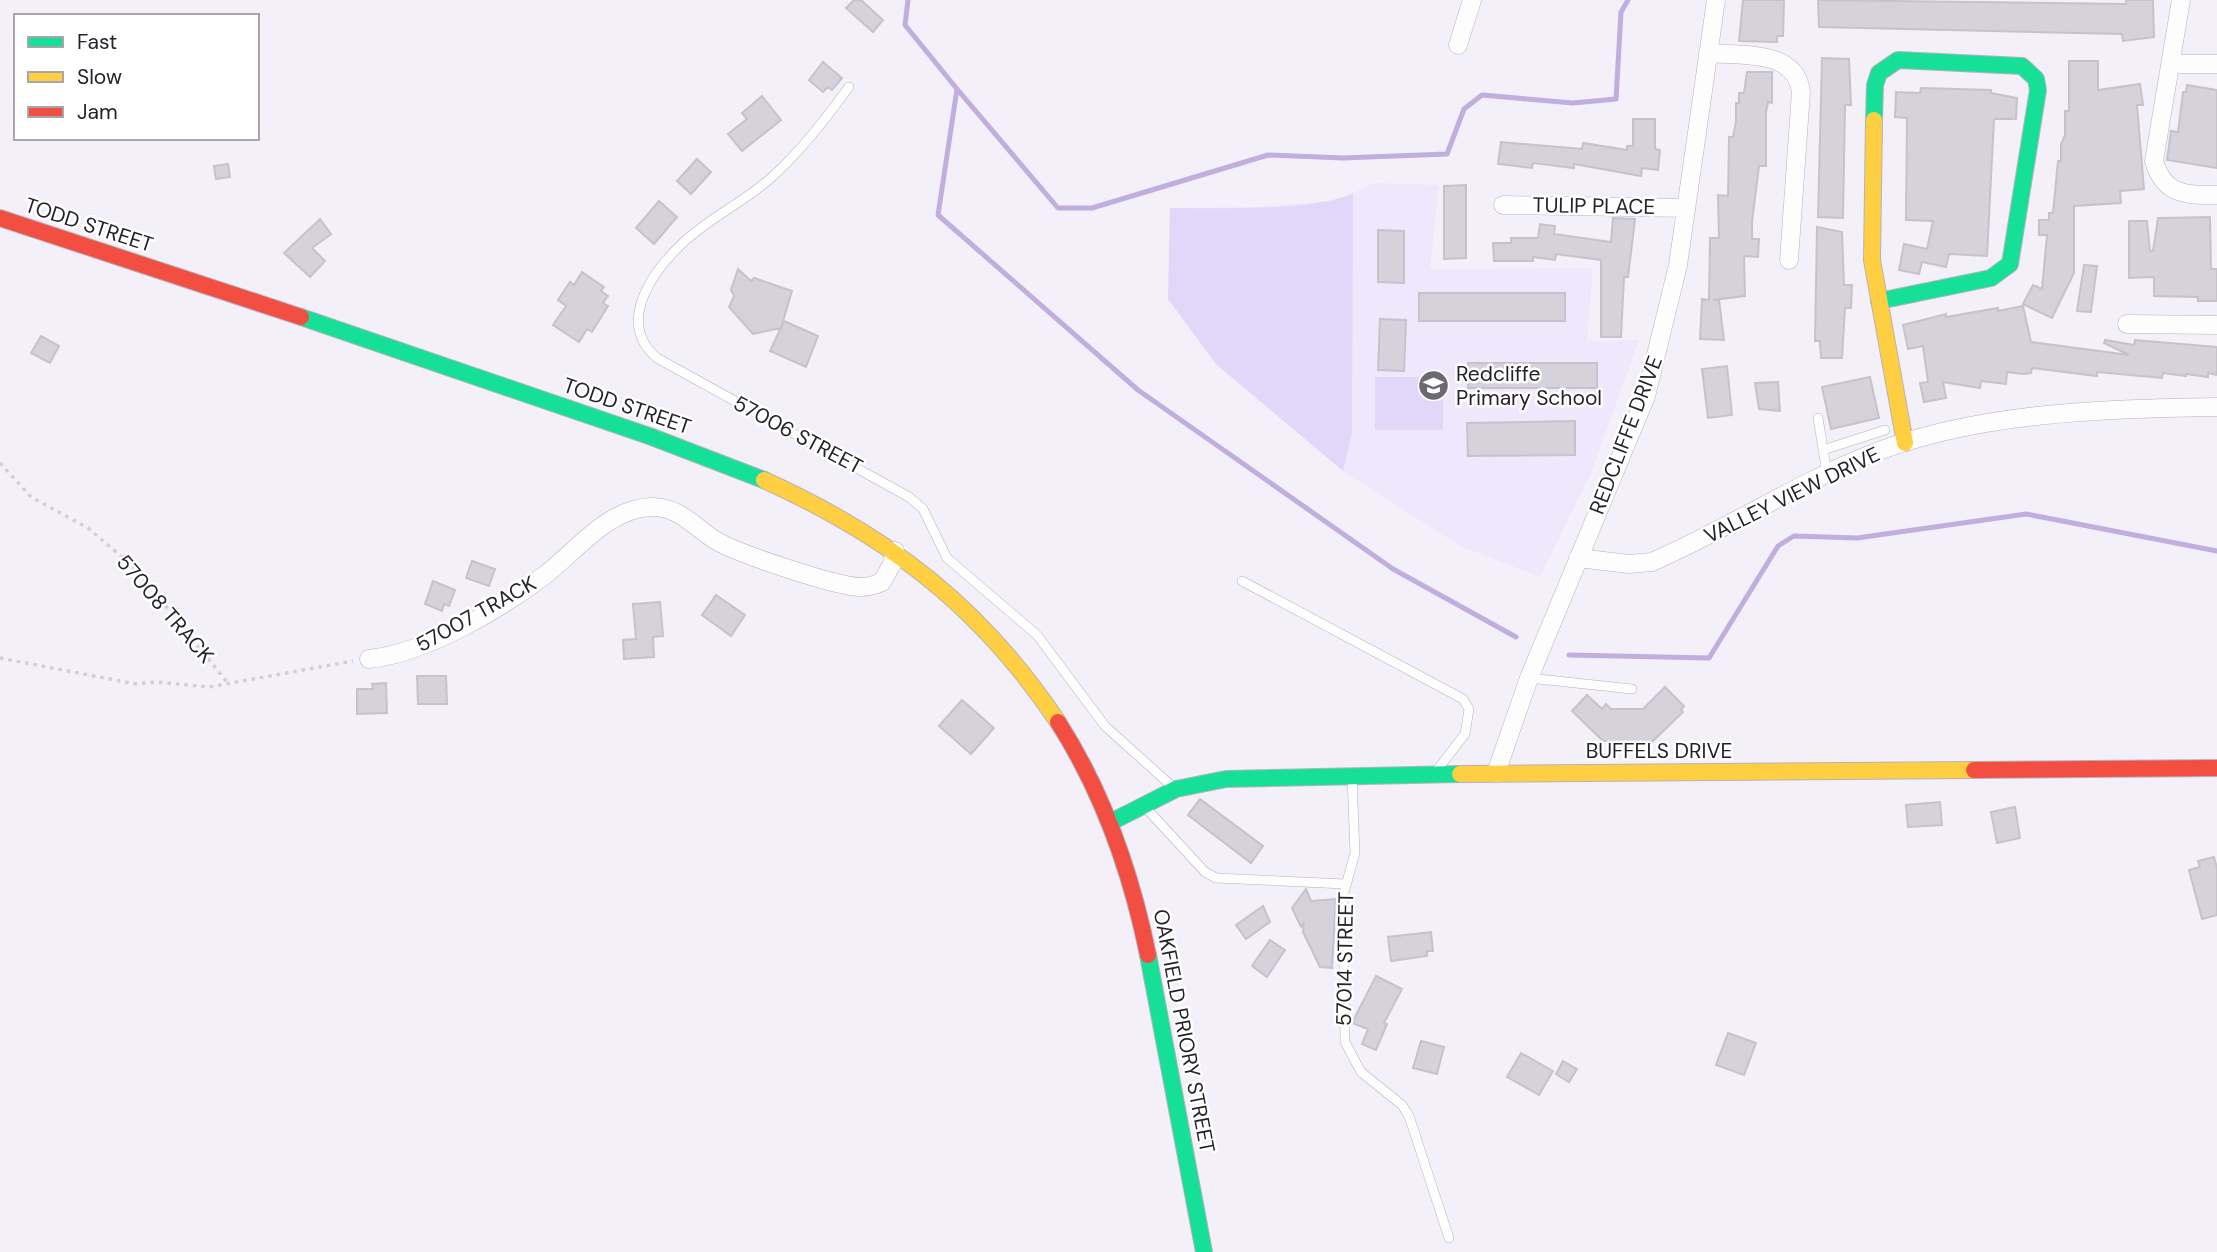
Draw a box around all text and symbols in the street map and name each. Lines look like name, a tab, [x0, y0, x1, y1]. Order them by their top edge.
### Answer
legend	[14, 14, 259, 140]
text: Fast	[77, 28, 117, 56]
text: Slow	[77, 63, 122, 91]
text: Jam	[77, 98, 118, 126]
street label: TODD STREET	[21, 191, 157, 259]
street label: TULIP PLACE	[1532, 191, 1656, 221]
street label: REDCLIFFE DRIVE	[1583, 352, 1669, 518]
place label: Redcliffe Primary School	[1456, 360, 1602, 412]
school or university icon: Redcliffe Primary School	[1416, 369, 1450, 403]
street label: TODD STREET	[559, 371, 695, 441]
street label: 57006 STREET	[729, 389, 868, 481]
street label: VALLEY VIEW DRIVE	[1699, 440, 1885, 550]
street label: 57008 TRACK	[110, 549, 220, 669]
street label: 57007 TRACK	[411, 569, 541, 659]
street label: BUFFELS DRIVE	[1586, 737, 1732, 765]
street label: 57014 STREET	[1330, 891, 1360, 1026]
street label: OAKFIELD PRIORY STREET	[1147, 907, 1221, 1155]

